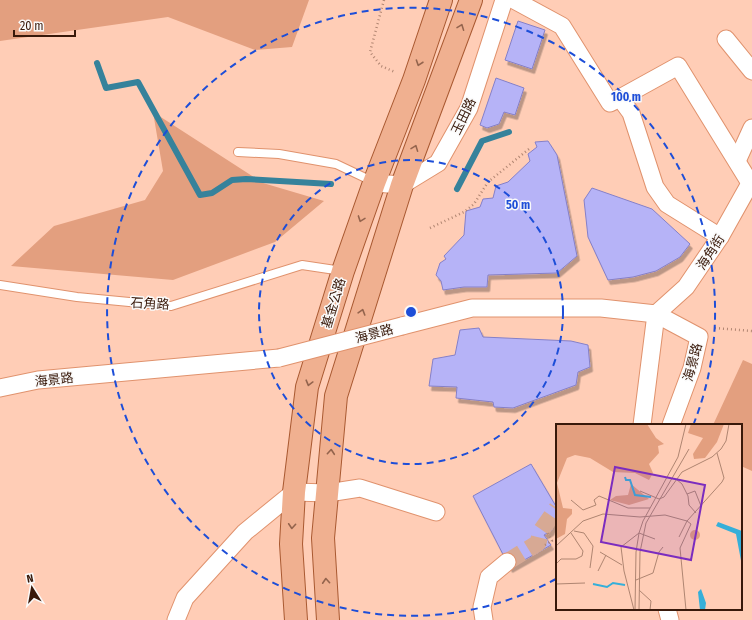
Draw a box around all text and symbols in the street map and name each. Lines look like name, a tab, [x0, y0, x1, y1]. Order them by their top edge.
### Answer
scale bar	[14, 12, 75, 38]
text: 20 m	[20, 19, 44, 33]
one-way arrow	[456, 23, 464, 30]
one-way arrow	[416, 60, 424, 67]
text: 100 m	[611, 90, 641, 104]
street label: 玉田路	[448, 95, 479, 137]
one-way arrow	[411, 145, 419, 152]
text: 50 m	[506, 198, 530, 212]
one-way arrow	[358, 216, 366, 223]
street label: 海角街	[694, 232, 727, 273]
street label: 基金公路	[319, 276, 348, 330]
street label: 石角路	[130, 295, 170, 312]
centre of rings	[404, 305, 418, 319]
one-way arrow	[357, 308, 366, 315]
street label: 海景路	[353, 321, 395, 346]
street label: 海景路	[680, 341, 705, 383]
street label: 海景路	[34, 370, 74, 389]
one-way arrow	[305, 380, 313, 386]
inset map	[556, 424, 742, 610]
one-way arrow	[327, 449, 336, 455]
one-way arrow	[288, 523, 297, 529]
north arrow	[12, 568, 52, 608]
text: N	[26, 572, 35, 586]
one-way arrow	[321, 578, 330, 584]

